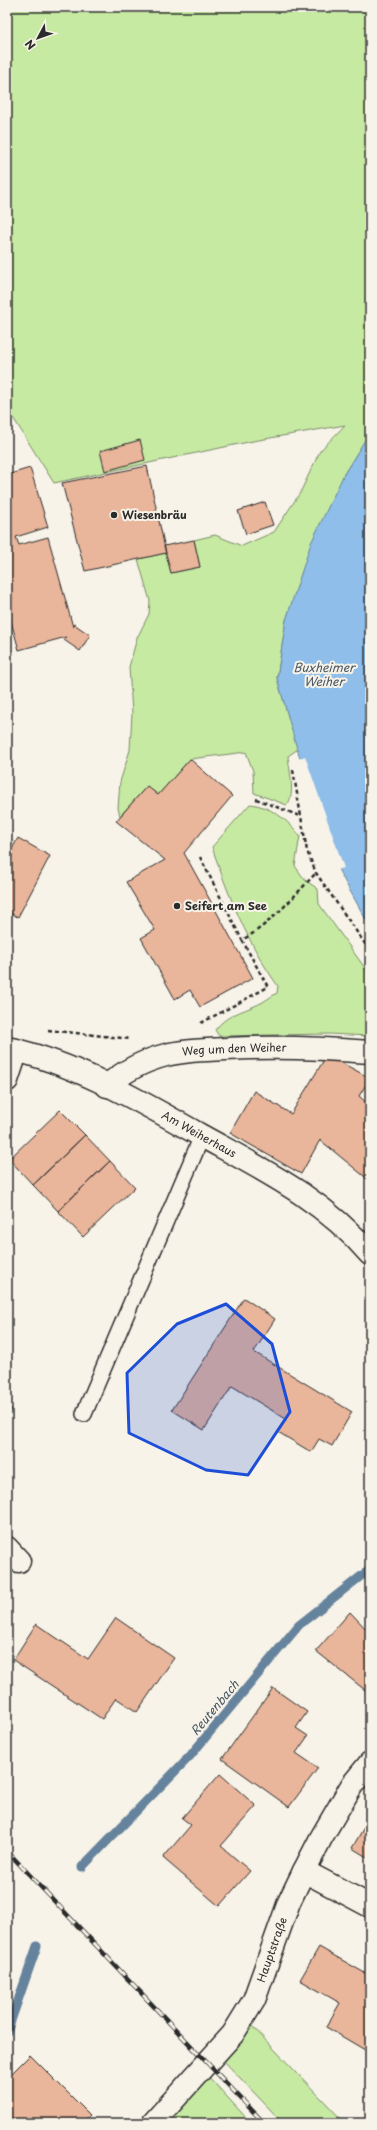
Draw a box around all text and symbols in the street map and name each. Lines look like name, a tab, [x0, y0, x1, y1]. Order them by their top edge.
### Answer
north arrow	[18, 18, 58, 58]
text: N	[21, 36, 39, 54]
place label: Wiesenbräu	[122, 506, 187, 523]
marker: Wiesenbräu	[109, 510, 119, 520]
water label: Buxheimer Weiher	[293, 658, 357, 690]
place label: Seifert am See	[185, 897, 268, 914]
marker: Seifert am See	[172, 901, 182, 911]
street label: Weg um den Weiher	[181, 1039, 288, 1060]
street label: Am Weiherhaus	[159, 1106, 240, 1161]
water label: Reutenbach	[186, 1675, 243, 1739]
street label: Hauptstraße	[252, 1914, 291, 1985]

